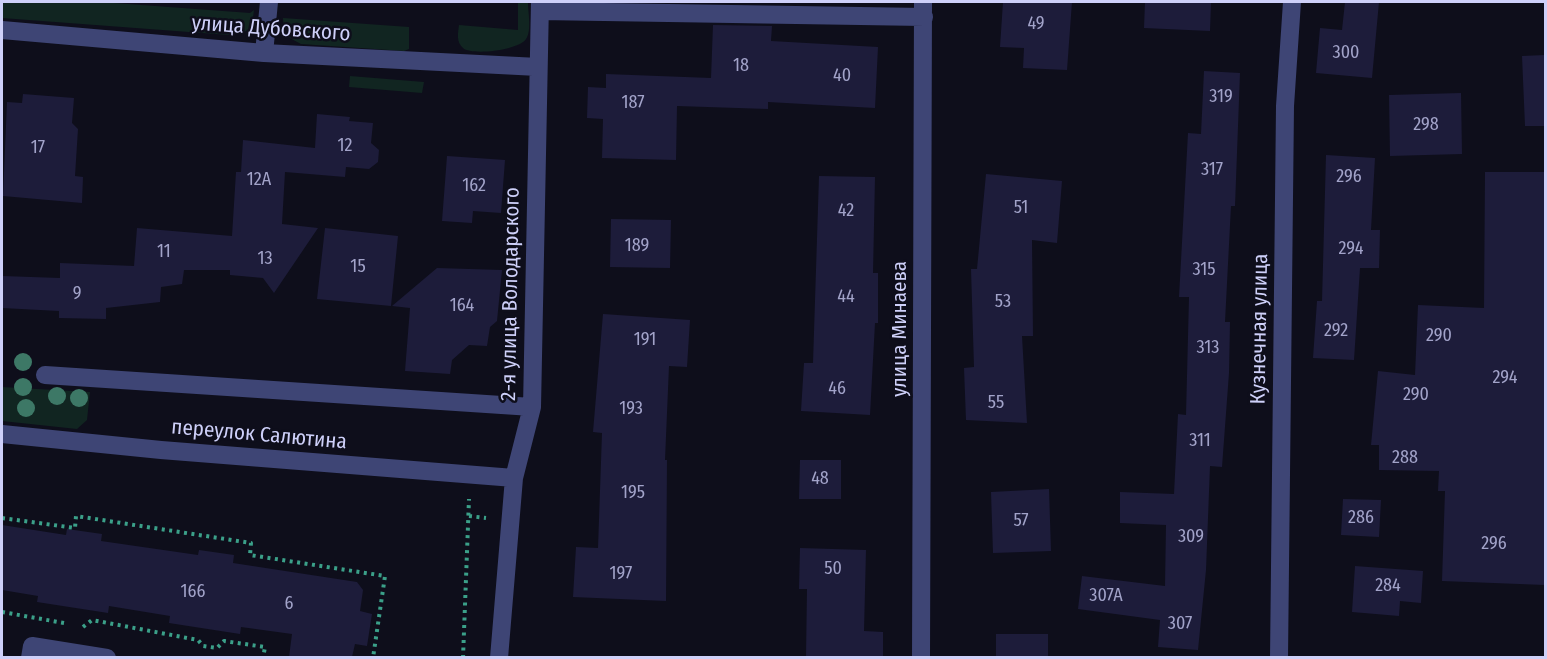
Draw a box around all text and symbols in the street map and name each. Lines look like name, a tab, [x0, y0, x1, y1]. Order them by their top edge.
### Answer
street label: улица Дубовского	[191, 11, 351, 47]
house number: 49	[1027, 13, 1045, 35]
house number: 300	[1333, 42, 1359, 64]
house number: 18	[733, 55, 749, 77]
house number: 40	[833, 65, 851, 87]
house number: 319	[1209, 86, 1233, 108]
house number: 187	[621, 92, 645, 114]
house number: 298	[1413, 114, 1439, 136]
house number: 12	[338, 135, 352, 157]
house number: 17	[31, 137, 45, 159]
house number: 317	[1201, 159, 1223, 181]
house number: 296	[1336, 166, 1362, 188]
house number: 12А	[247, 169, 271, 191]
house number: 162	[462, 175, 486, 197]
street label: 2-я улица Володарского	[497, 187, 525, 401]
house number: 51	[1014, 197, 1028, 219]
house number: 42	[838, 200, 854, 222]
house number: 189	[625, 235, 649, 257]
house number: 294	[1338, 238, 1364, 260]
house number: 11	[157, 241, 171, 263]
house number: 13	[257, 248, 273, 270]
street label: Кузнечная улица	[1246, 253, 1274, 405]
house number: 15	[350, 256, 366, 278]
house number: 315	[1193, 259, 1215, 281]
street label: улица Минаева	[887, 261, 913, 397]
house number: 9	[73, 283, 81, 305]
house number: 44	[837, 286, 855, 308]
house number: 53	[995, 291, 1011, 313]
house number: 164	[450, 295, 474, 317]
house number: 292	[1324, 320, 1348, 342]
house number: 290	[1426, 325, 1452, 347]
house number: 191	[634, 329, 656, 351]
house number: 313	[1197, 337, 1219, 359]
house number: 294	[1492, 367, 1518, 389]
house number: 46	[828, 378, 846, 400]
house number: 290	[1403, 384, 1429, 406]
house number: 55	[988, 392, 1004, 414]
house number: 193	[619, 398, 643, 420]
street label: переулок Салютина	[170, 415, 348, 455]
house number: 311	[1189, 430, 1211, 452]
house number: 288	[1392, 447, 1418, 469]
house number: 48	[811, 468, 829, 490]
house number: 195	[621, 482, 645, 504]
house number: 286	[1348, 507, 1374, 529]
house number: 57	[1013, 510, 1029, 532]
house number: 309	[1178, 526, 1204, 548]
house number: 296	[1481, 533, 1507, 555]
house number: 50	[824, 558, 842, 580]
house number: 197	[610, 563, 632, 585]
house number: 284	[1375, 575, 1401, 597]
house number: 166	[181, 581, 205, 603]
house number: 307А	[1089, 585, 1123, 607]
house number: 6	[285, 593, 293, 615]
house number: 307	[1168, 613, 1192, 635]

